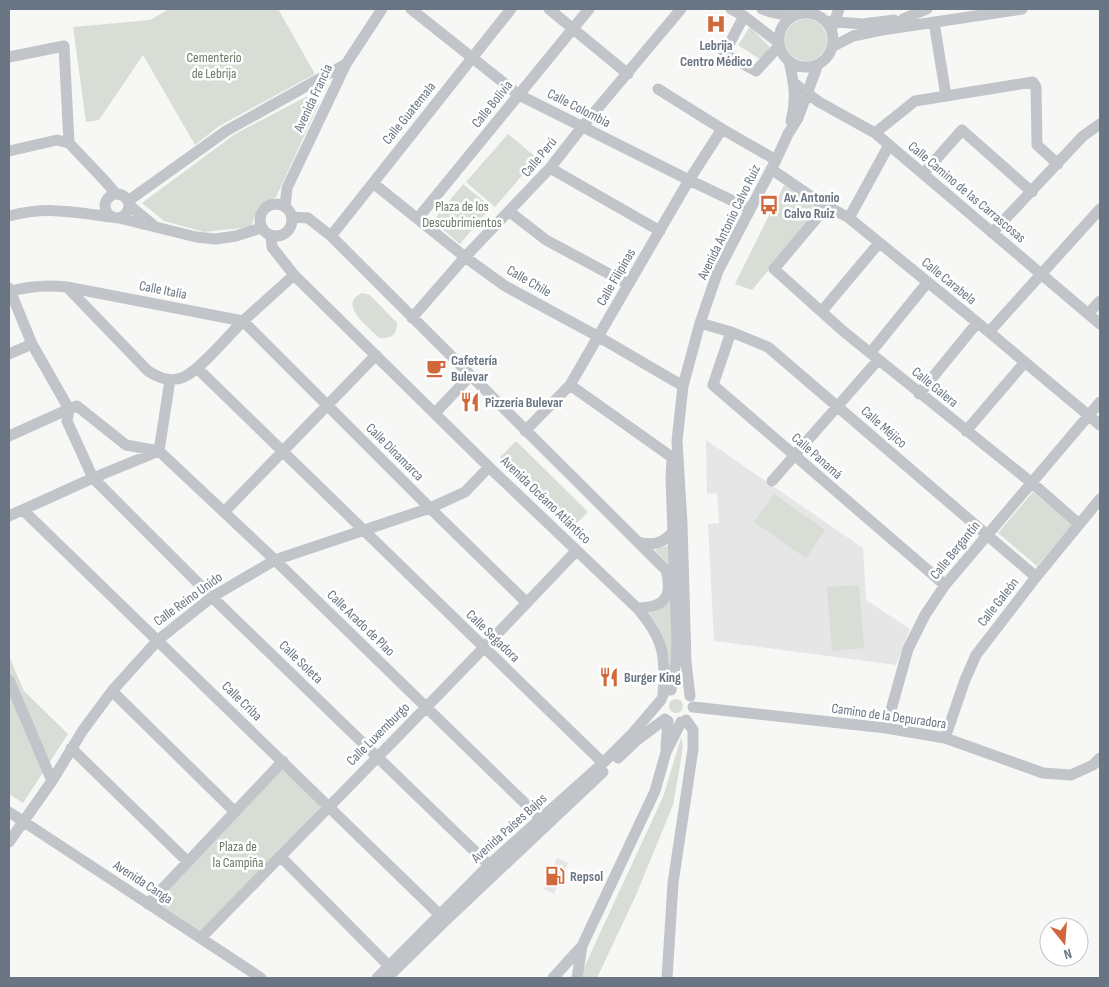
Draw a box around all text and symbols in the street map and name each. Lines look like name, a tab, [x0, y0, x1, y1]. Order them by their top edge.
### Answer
hospital icon: Lebrija Centro Médico	[705, 13, 727, 35]
place label: Lebrija Centro Médico	[680, 37, 752, 70]
park label: Cementerio de Lebrija	[186, 49, 242, 82]
street label: Avenida Francia	[289, 61, 336, 136]
street label: Calle Bolivia	[468, 77, 516, 131]
street label: Calle Guatemala	[379, 78, 439, 148]
street label: Calle Colombia	[545, 85, 613, 131]
street label: Calle Perú	[518, 134, 561, 180]
street label: Calle Camino de las Carrascosas	[905, 138, 1029, 246]
street label: Avenida Antonio Calvo Ruiz	[693, 162, 764, 283]
place label: Av. Antonio Calvo Ruiz	[783, 189, 840, 222]
bus stop icon: Av. Antonio Calvo Ruiz	[758, 194, 780, 216]
park label: Plaza de los Descubrimientos	[422, 198, 502, 231]
street label: Calle Filipinas	[593, 245, 639, 309]
street label: Calle Carabela	[918, 254, 980, 308]
street label: Calle Chile	[504, 261, 554, 301]
street label: Calle Italia	[138, 277, 188, 303]
place label: Cafetería Bulevar	[451, 352, 498, 385]
cafe icon: Cafetería Bulevar	[425, 357, 447, 379]
street label: Calle Galera	[908, 363, 962, 411]
restaurant icon: Pizzería Bulevar	[459, 391, 481, 413]
place label: Pizzería Bulevar	[485, 394, 564, 411]
street label: Calle Méjico	[858, 402, 911, 452]
street label: Calle Dinamarca	[363, 420, 427, 484]
street label: Calle Panamá	[788, 429, 846, 483]
street label: Avenida Océano Atlántico	[497, 452, 595, 548]
street label: Calle Bergantín	[926, 517, 984, 583]
street label: Calle Reino Unido	[150, 568, 226, 630]
street label: Calle Galeón	[974, 574, 1022, 630]
street label: Calle Arado de Plao	[324, 586, 399, 660]
street label: Calle Segadora	[463, 606, 523, 666]
street label: Calle Soleta	[275, 637, 327, 687]
restaurant icon: Burger King	[598, 666, 620, 688]
place label: Burger King	[624, 669, 681, 686]
street label: Calle Criba	[218, 678, 266, 724]
street label: Calle Luxemburgo	[343, 699, 413, 769]
street label: Camino de la Depuradora	[831, 700, 947, 732]
street label: Avenida Países Bajos	[467, 790, 550, 867]
park label: Plaza de la Campiña	[213, 838, 263, 871]
street label: Avenida Canga	[109, 856, 176, 908]
fuel station icon: Repsol	[544, 865, 566, 887]
place label: Repsol	[570, 868, 603, 885]
north arrow	[1039, 917, 1089, 967]
text: N	[1062, 945, 1074, 963]

